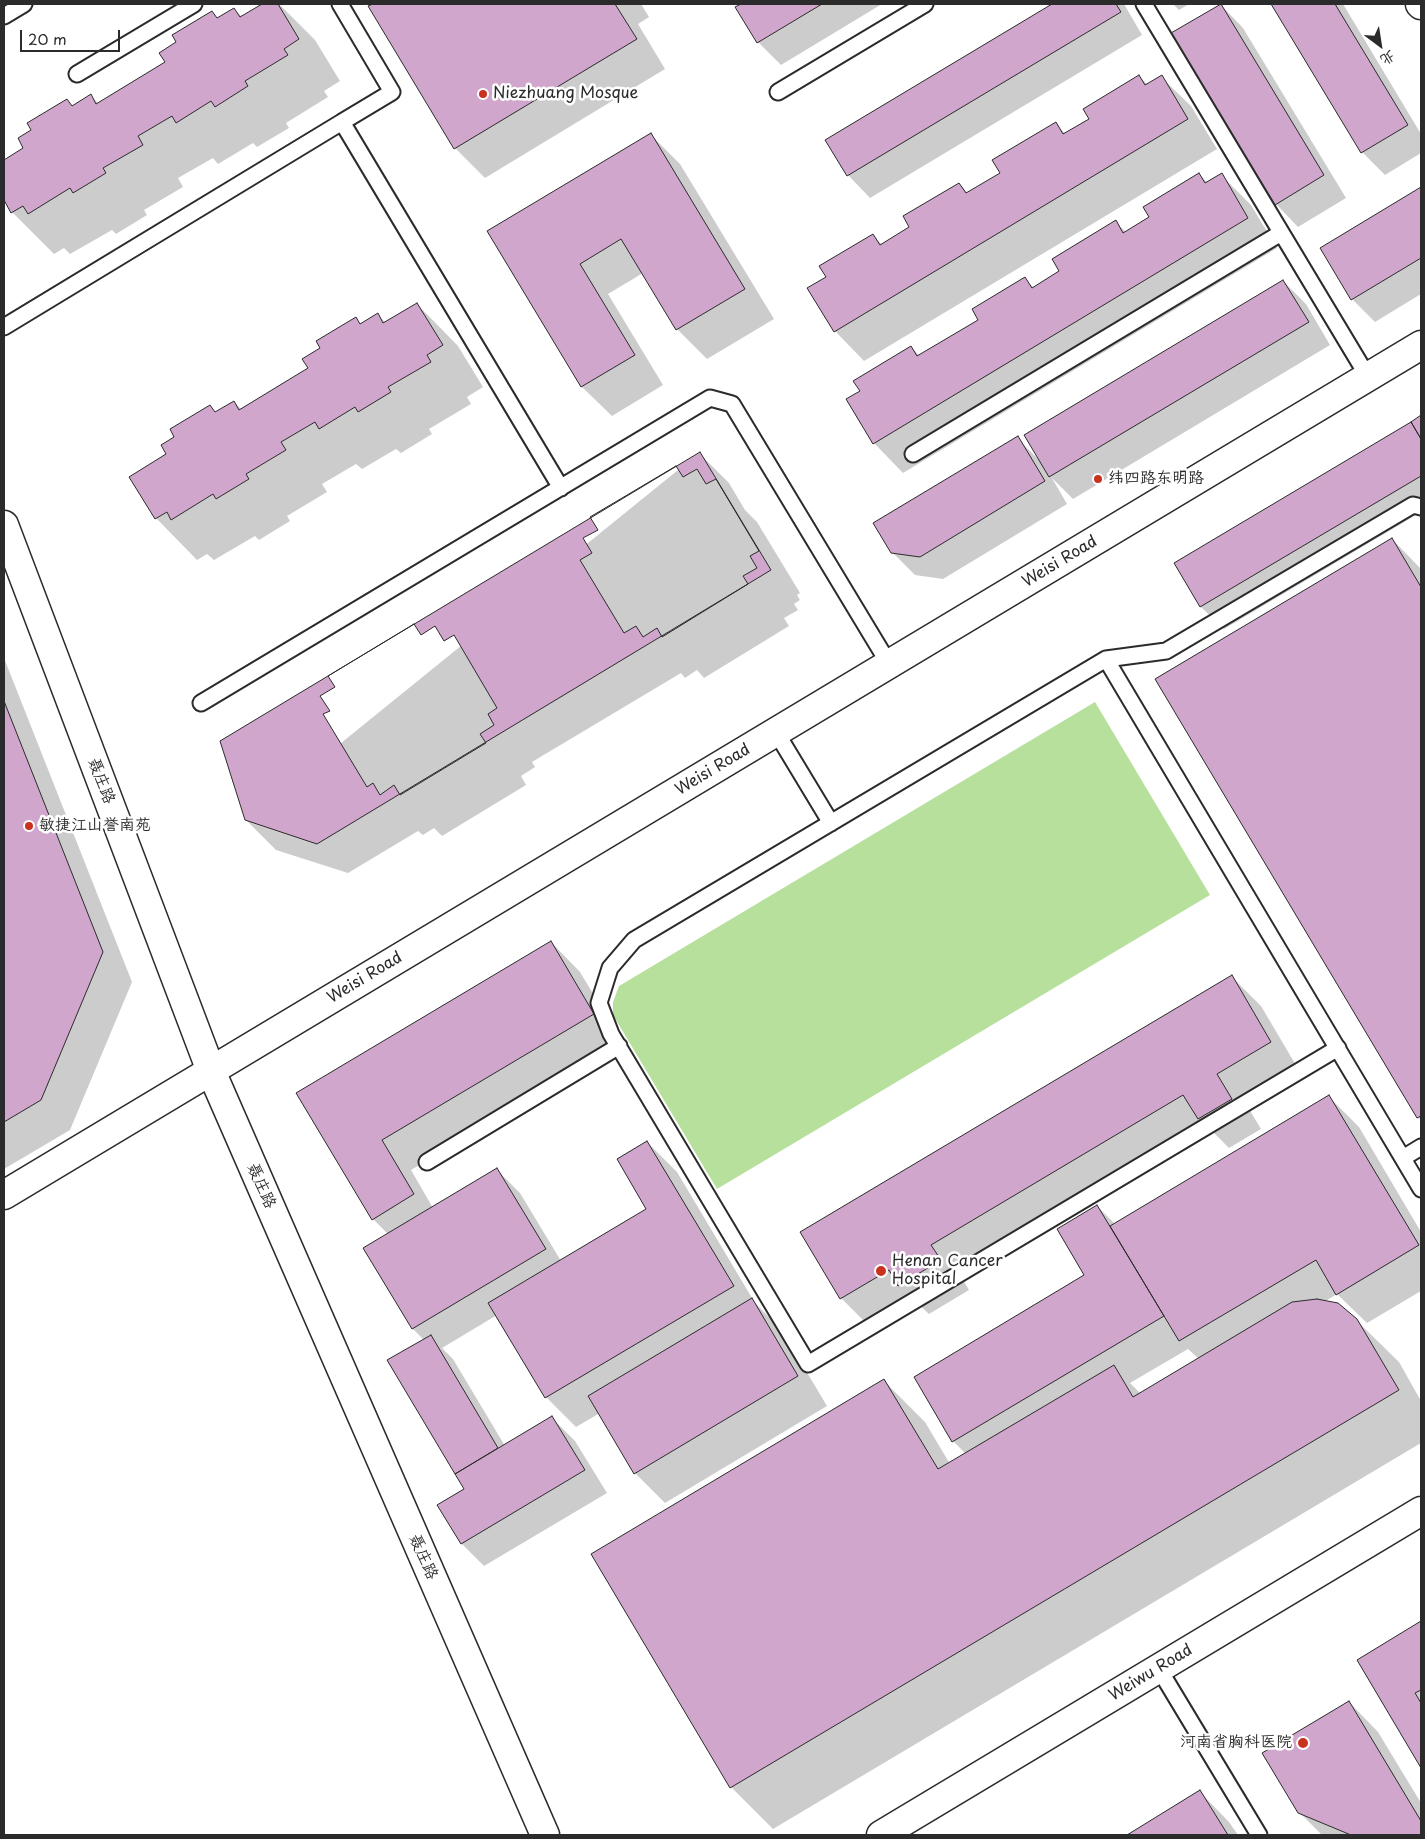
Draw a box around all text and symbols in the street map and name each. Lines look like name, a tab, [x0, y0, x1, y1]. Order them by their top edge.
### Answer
scale bar	[22, 20, 122, 52]
north arrow	[1355, 20, 1405, 70]
text: 20 m	[28, 27, 67, 50]
text: 北	[1377, 46, 1399, 71]
place label: Niezhuang Mosque	[493, 84, 638, 104]
marker: Niezhuang Mosque	[477, 88, 489, 100]
place label: 纬四路东明路	[1108, 469, 1204, 489]
marker: 纬四路东明路	[1092, 473, 1104, 485]
street label: Weisi Road	[1019, 532, 1101, 592]
street label: Weisi Road	[672, 740, 754, 800]
street label: 聂庄路	[83, 755, 119, 807]
place label: 敏捷江山誉南苑	[39, 816, 151, 836]
marker: 敏捷江山誉南苑	[23, 820, 35, 832]
street label: Weisi Road	[324, 948, 406, 1008]
street label: 聂庄路	[242, 1160, 280, 1212]
place label: Henan Cancer Hospital	[892, 1252, 1003, 1290]
marker: Henan Cancer Hospital	[874, 1264, 888, 1278]
street label: 聂庄路	[404, 1531, 442, 1583]
street label: Weiwu Road	[1106, 1641, 1196, 1705]
place label: 河南省胸科医院	[1180, 1733, 1292, 1753]
marker: 河南省胸科医院	[1296, 1736, 1310, 1750]

